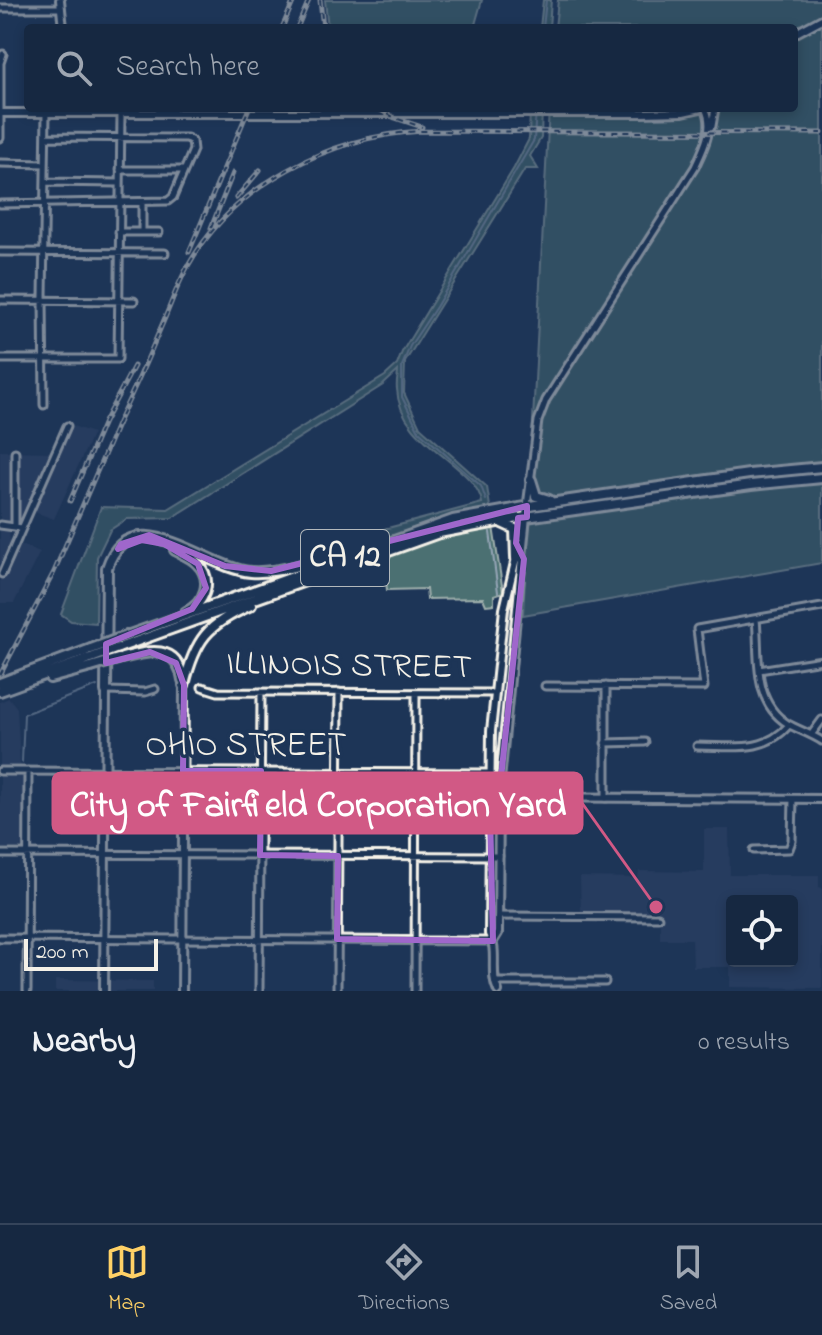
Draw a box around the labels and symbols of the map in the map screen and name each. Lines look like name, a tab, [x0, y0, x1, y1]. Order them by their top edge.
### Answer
road number: CA 12	[301, 530, 389, 586]
street label: ILLINOIS STREET	[226, 640, 472, 694]
street label: OHIO STREET	[145, 722, 347, 772]
callout: City of Fairfield Corporation Yard	[53, 773, 582, 833]
text: City of Fairfield Corporation Yard	[70, 781, 567, 834]
scale bar	[24, 935, 158, 971]

